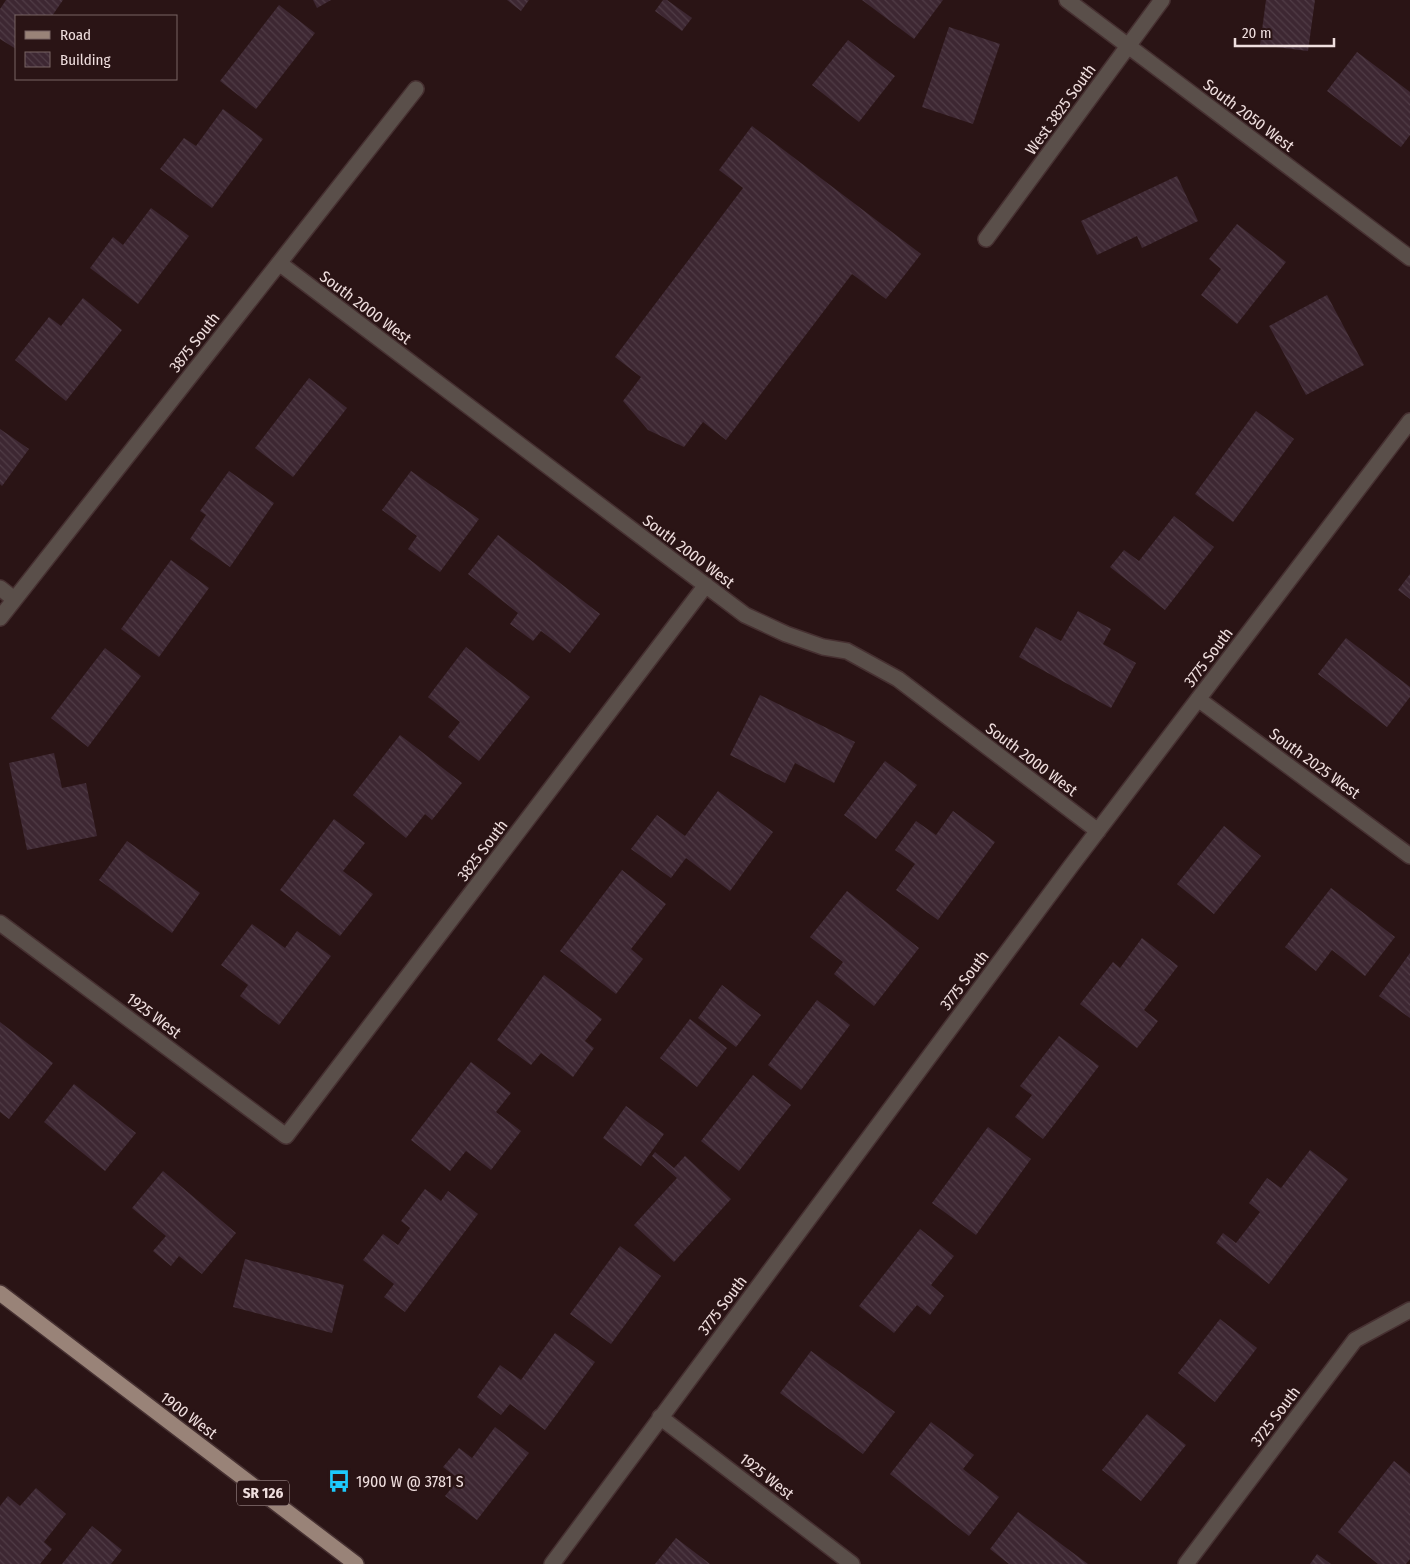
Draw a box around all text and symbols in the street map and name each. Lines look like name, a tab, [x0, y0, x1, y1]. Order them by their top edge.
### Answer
legend	[15, 15, 178, 80]
scale bar	[1235, 15, 1334, 47]
text: 20 m	[1242, 24, 1272, 42]
text: Road	[60, 26, 91, 44]
text: Building	[60, 51, 111, 69]
street label: West 3825 South	[1021, 60, 1100, 158]
street label: South 2050 West	[1200, 75, 1298, 156]
street label: South 2000 West	[316, 267, 416, 348]
street label: 3875 South	[165, 309, 224, 376]
street label: South 2000 West	[639, 511, 739, 592]
street label: 3775 South	[1180, 624, 1237, 691]
street label: South 2000 West	[982, 719, 1082, 800]
street label: South 2025 West	[1266, 724, 1364, 803]
street label: 3825 South	[453, 816, 512, 885]
street label: 3775 South	[936, 947, 993, 1014]
street label: 1925 West	[123, 989, 185, 1043]
street label: 3775 South	[694, 1272, 751, 1339]
street label: 3725 South	[1247, 1383, 1304, 1450]
street label: 1900 West	[157, 1388, 221, 1443]
street label: 1925 West	[736, 1449, 798, 1504]
bus stop icon: 1900 W @ 3781 S	[326, 1468, 352, 1494]
place label: 1900 W @ 3781 S	[356, 1472, 464, 1491]
road number: SR 126	[237, 1480, 289, 1506]

